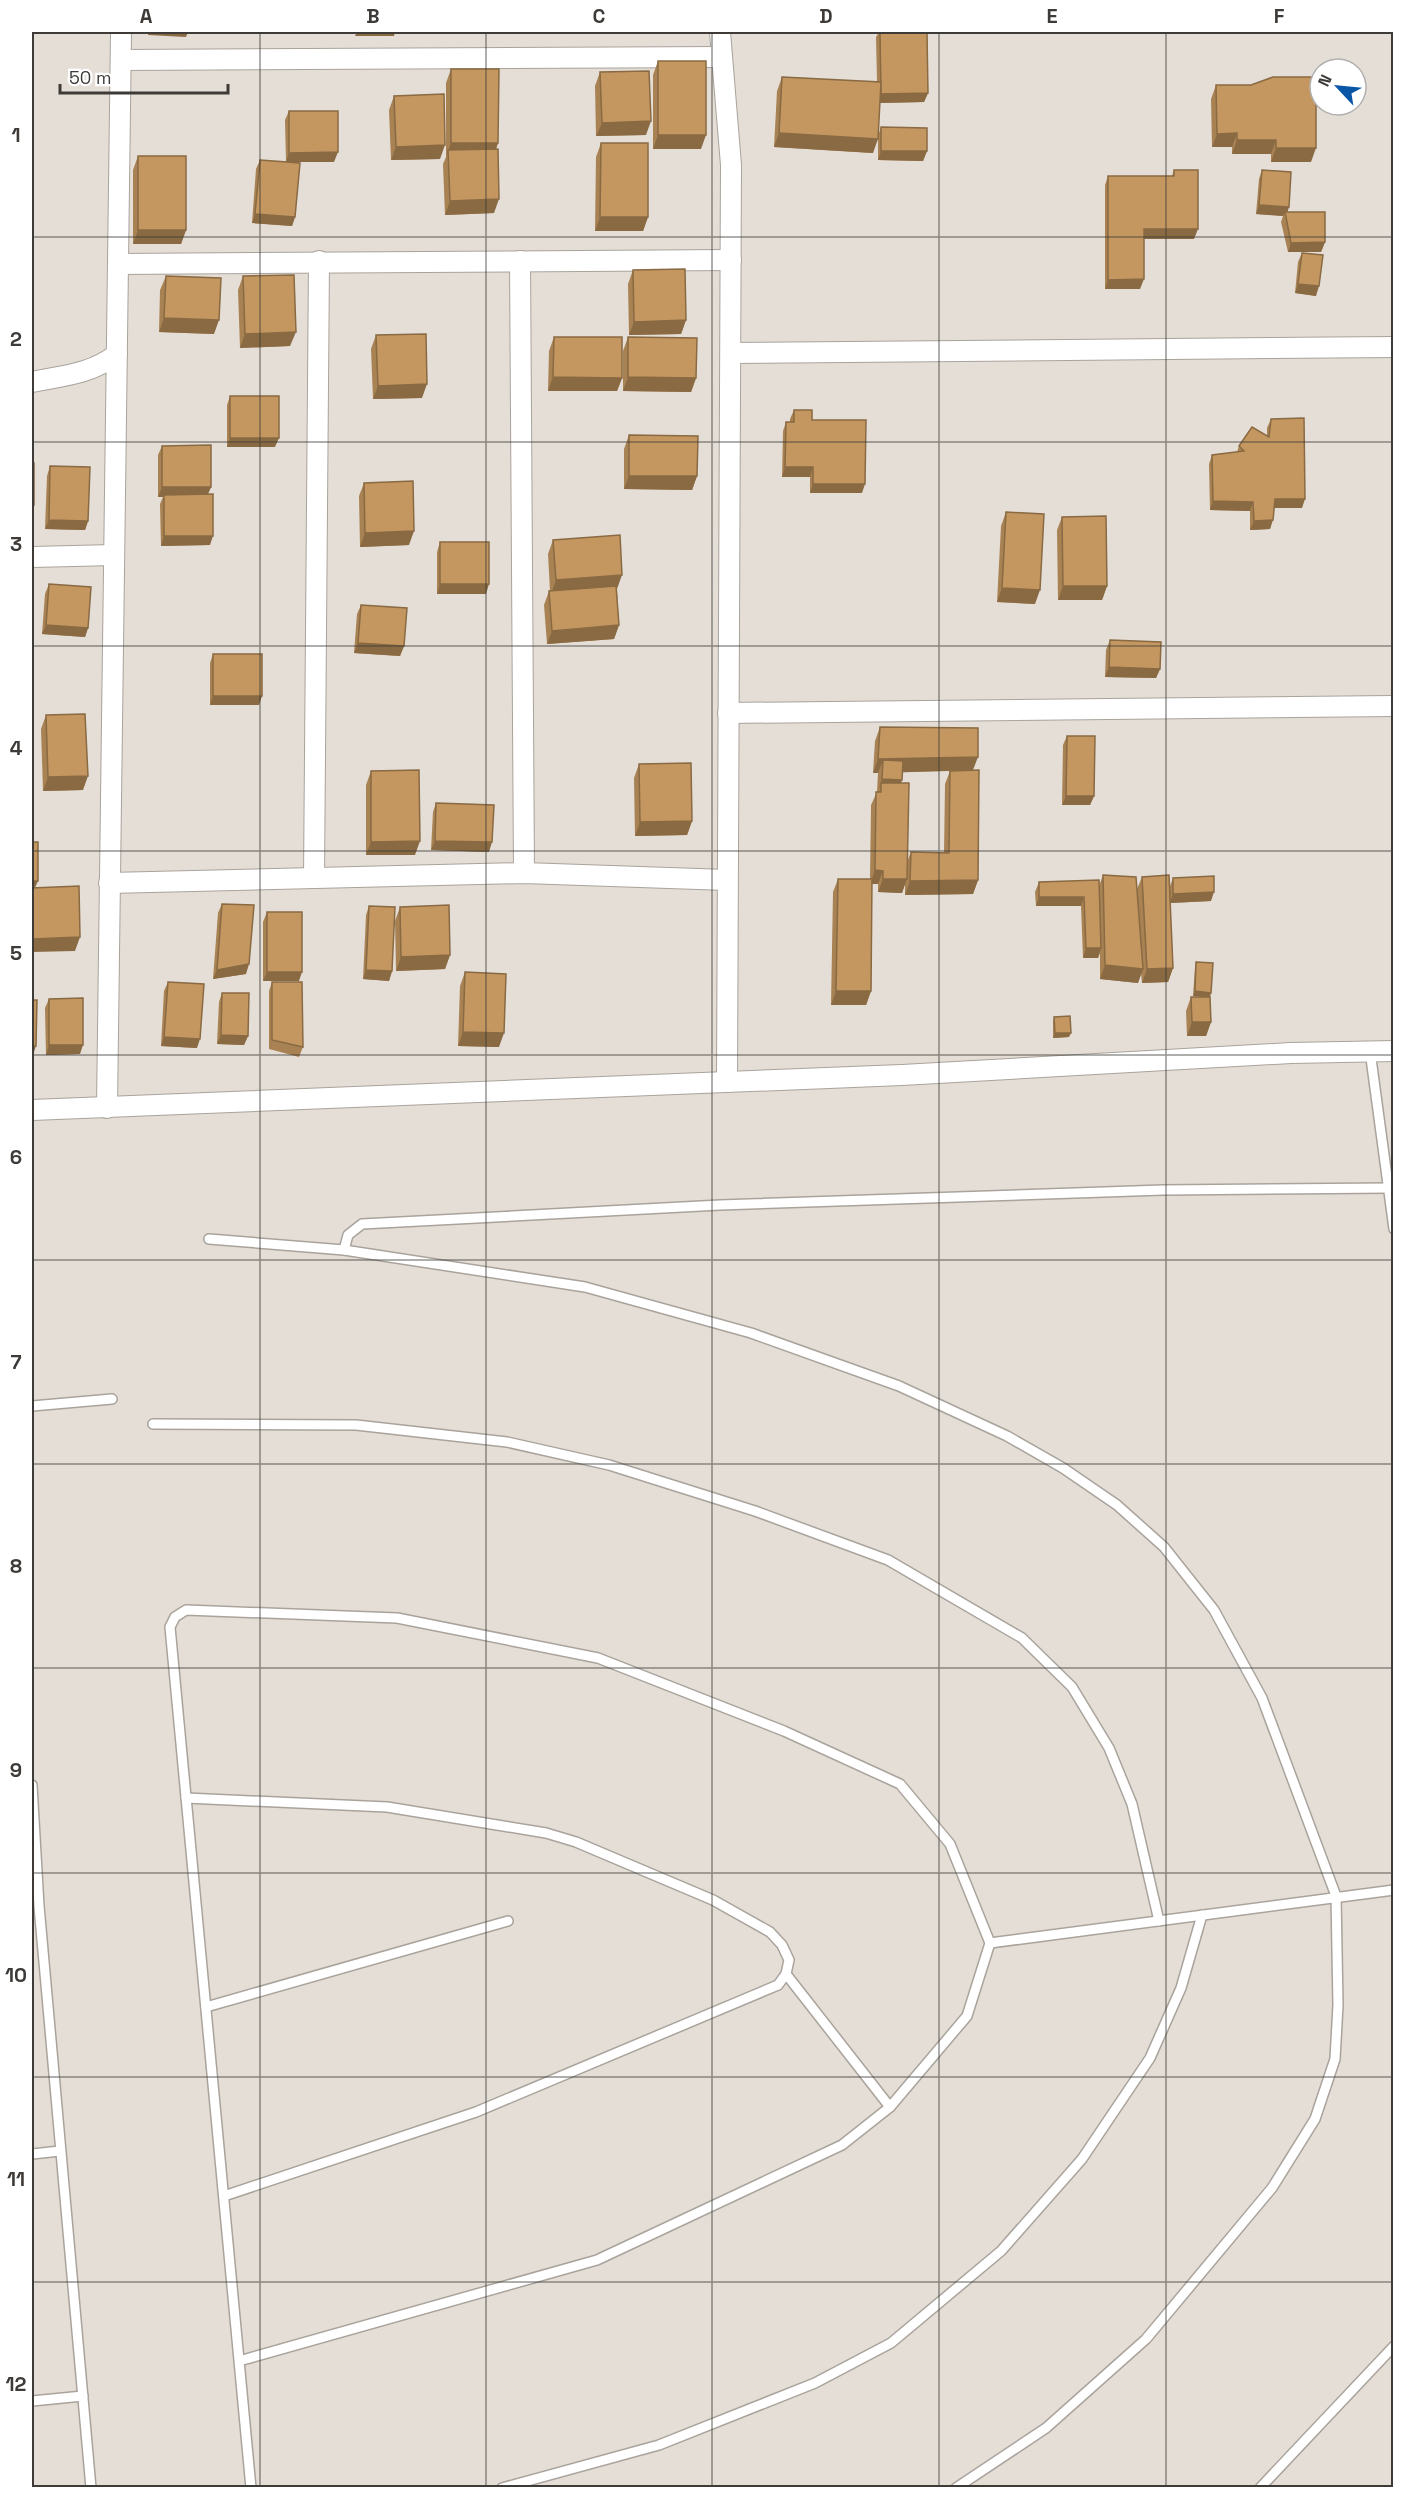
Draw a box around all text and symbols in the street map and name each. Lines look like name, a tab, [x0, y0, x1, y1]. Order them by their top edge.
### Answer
text: A	[140, 3, 153, 29]
text: B	[366, 3, 380, 29]
text: C	[593, 3, 606, 29]
text: D	[819, 3, 833, 29]
text: E	[1046, 3, 1058, 29]
text: F	[1274, 3, 1285, 29]
scale bar	[60, 57, 228, 95]
north arrow	[1308, 57, 1368, 117]
text: 50 m	[69, 66, 111, 89]
text: N	[1313, 71, 1337, 90]
text: 1	[11, 122, 21, 148]
text: 2	[10, 326, 22, 352]
text: 3	[10, 531, 22, 557]
text: 4	[10, 735, 23, 761]
text: 5	[10, 940, 22, 966]
text: 6	[10, 1144, 22, 1170]
text: 7	[10, 1349, 22, 1375]
text: 8	[10, 1553, 22, 1579]
text: 9	[10, 1757, 22, 1783]
text: 10	[5, 1962, 27, 1988]
text: 11	[7, 2166, 25, 2192]
text: 12	[6, 2371, 27, 2397]

